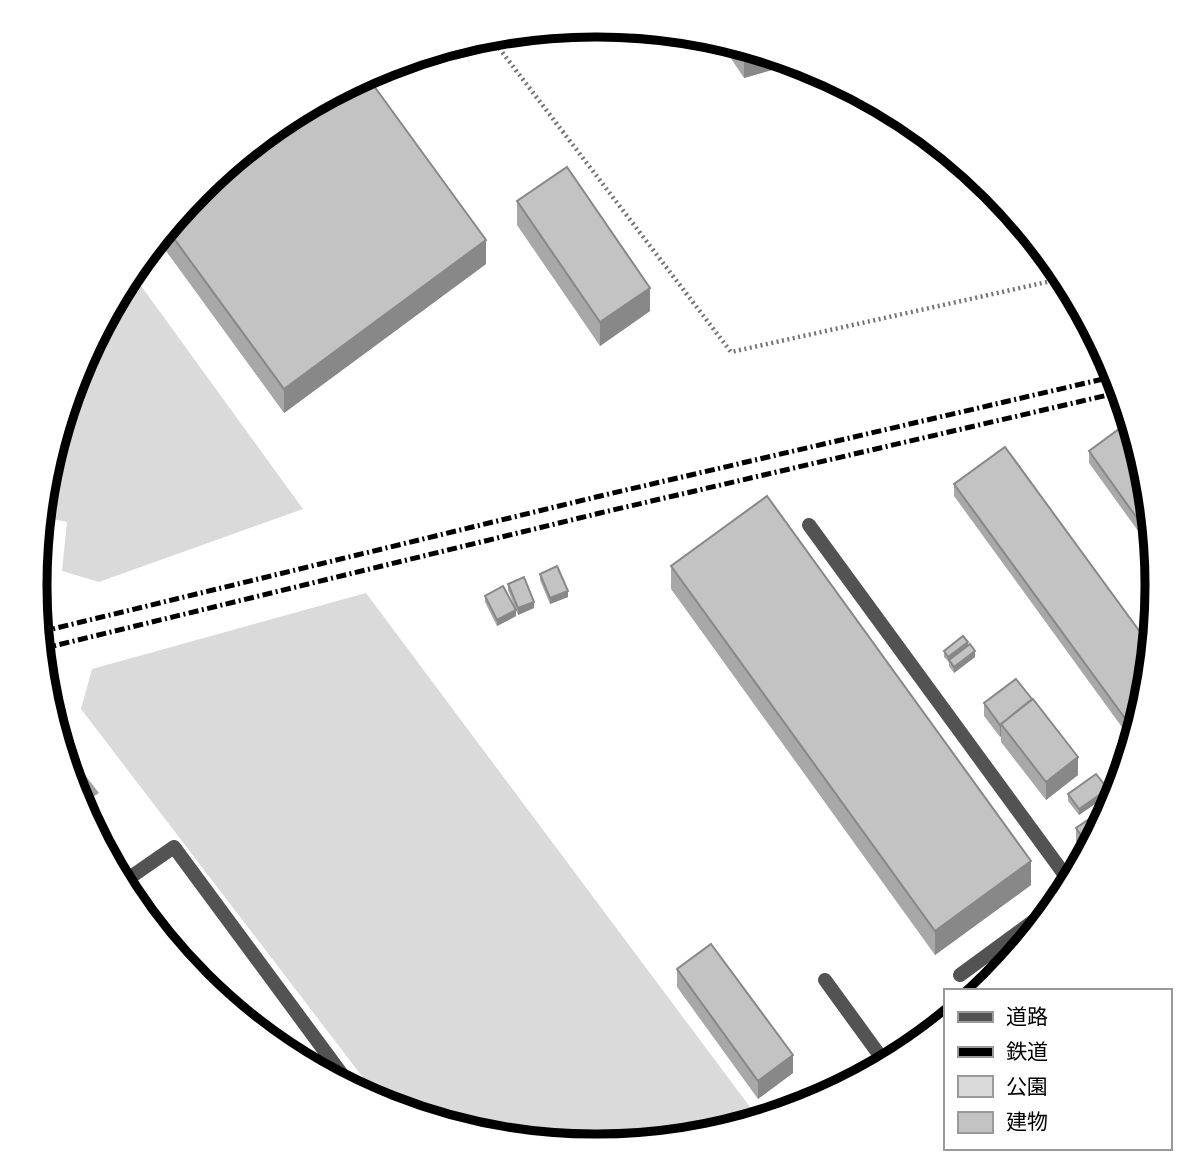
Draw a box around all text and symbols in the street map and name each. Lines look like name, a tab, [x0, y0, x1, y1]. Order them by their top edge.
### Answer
legend	[944, 989, 1171, 1150]
text: 道路	[1006, 1003, 1048, 1028]
text: 鉄道	[1006, 1038, 1048, 1063]
text: 公園	[1006, 1073, 1048, 1098]
text: 建物	[1006, 1108, 1048, 1133]

